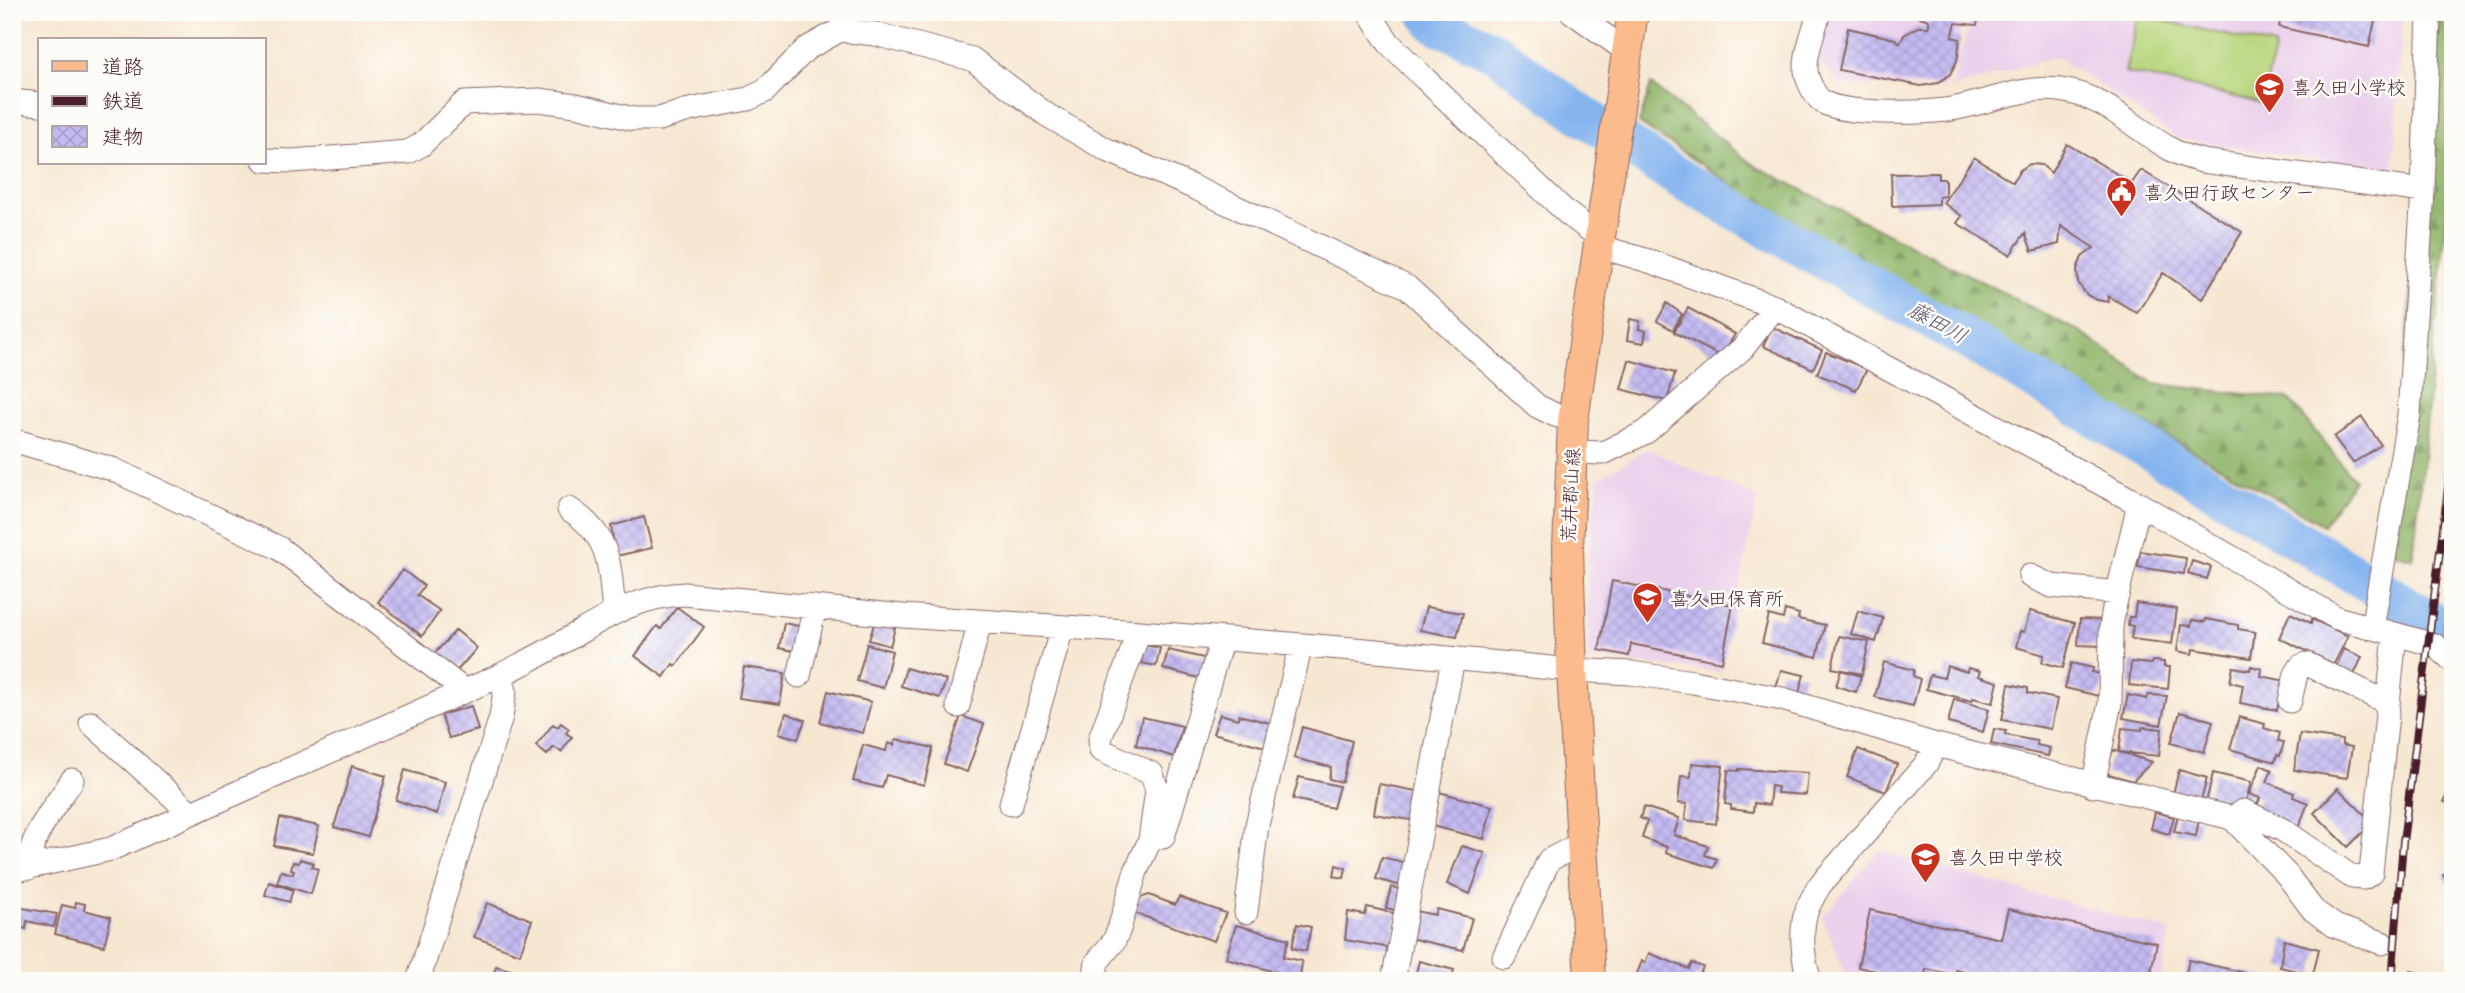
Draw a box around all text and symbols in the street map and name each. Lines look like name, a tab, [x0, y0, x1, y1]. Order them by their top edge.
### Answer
legend	[38, 38, 266, 164]
text: 道路	[102, 55, 144, 80]
school or university icon: 喜久田小学校	[2252, 70, 2286, 114]
place label: 喜久田小学校	[2292, 77, 2406, 100]
text: 鉄道	[102, 89, 144, 114]
text: 建物	[102, 125, 144, 150]
public building icon: 喜久田行政センター	[2104, 175, 2138, 219]
place label: 喜久田行政センター	[2144, 182, 2314, 205]
water label: 藤田川	[1904, 297, 1971, 350]
street label: 荒井郡山線	[1558, 447, 1585, 543]
school or university icon: 喜久田保育所	[1630, 581, 1664, 625]
place label: 喜久田保育所	[1670, 588, 1784, 611]
school or university icon: 喜久田中学校	[1909, 840, 1943, 884]
place label: 喜久田中学校	[1949, 847, 2063, 870]

